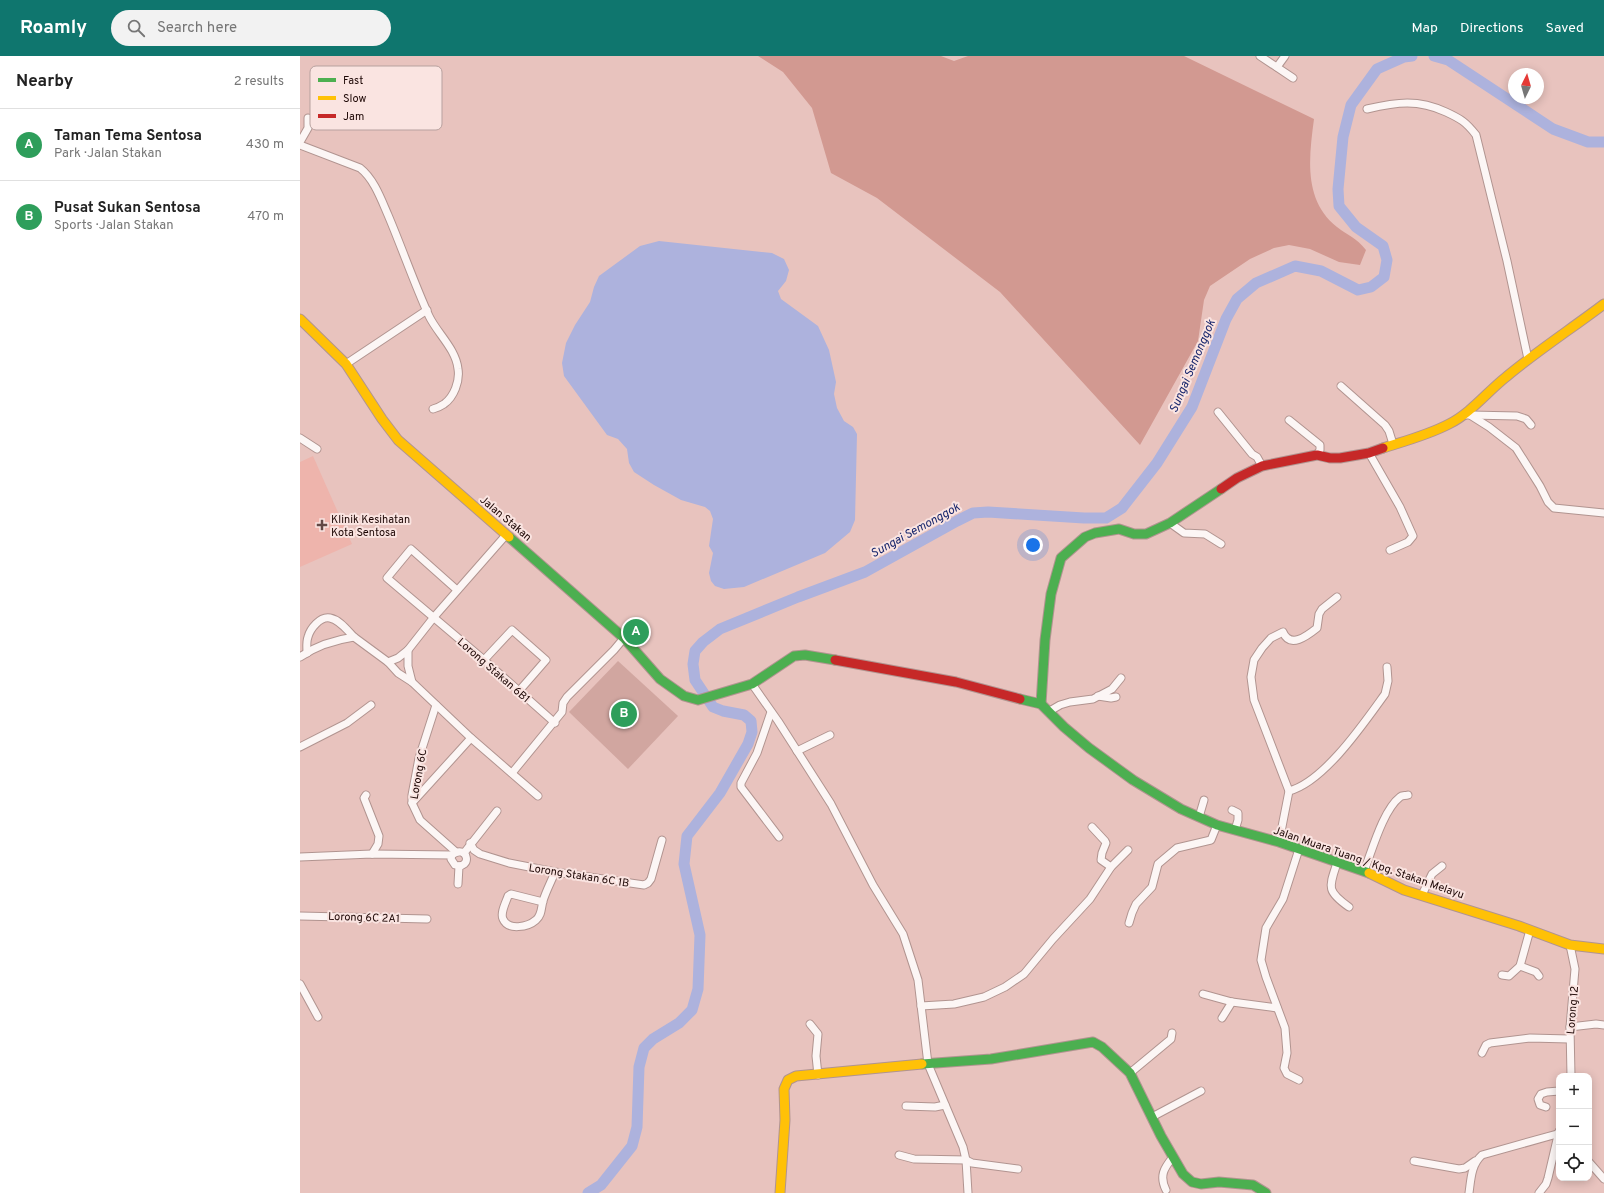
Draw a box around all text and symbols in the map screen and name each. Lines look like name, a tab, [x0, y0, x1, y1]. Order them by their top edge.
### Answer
search box	[111, 10, 391, 46]
text: Roamly	[20, 16, 87, 40]
icon: search	[125, 17, 147, 39]
text: Search here	[157, 19, 237, 38]
text: Map	[1412, 20, 1438, 37]
text: Directions	[1460, 20, 1524, 37]
text: Saved	[1546, 20, 1584, 37]
legend	[310, 66, 442, 130]
north arrow	[1508, 68, 1544, 104]
text: Nearby	[16, 71, 73, 93]
text: 2 results	[234, 74, 284, 90]
text: Fast	[343, 74, 363, 88]
text: Slow	[343, 92, 366, 106]
text: Jam	[343, 110, 364, 124]
text: Taman Tema Sentosa	[54, 127, 202, 146]
text: A	[24, 137, 34, 153]
text: 430 m	[246, 137, 284, 153]
text: Park · Jalan Stakan	[54, 146, 162, 162]
text: Pusat Sukan Sentosa	[54, 199, 201, 218]
text: B	[25, 209, 33, 225]
text: 470 m	[247, 209, 284, 225]
text: Sports · Jalan Stakan	[54, 218, 174, 234]
water label: Sungai Semonggok	[1166, 317, 1220, 415]
street label: Jalan Stakan	[477, 493, 534, 545]
water label: Sungai Semonggok	[868, 499, 964, 562]
place label: Klinik Kesihatan Kota Sentosa	[331, 513, 410, 540]
marker: Klinik Kesihatan Kota Sentosa	[316, 519, 328, 531]
your location	[1023, 535, 1043, 555]
pin: A	[623, 617, 649, 647]
street label: Lorong Stakan 6B1	[454, 635, 533, 706]
pin: B	[611, 699, 637, 729]
street label: Lorong 6C	[408, 748, 430, 801]
street label: Jalan Muara Tuang / Kpg. Stakan Melayu	[1272, 824, 1466, 902]
street label: Lorong Stakan 6C 1B	[528, 861, 630, 891]
street label: Lorong 6C 2A1	[328, 910, 400, 926]
street label: Lorong 12	[1564, 985, 1582, 1035]
map controls	[1556, 1073, 1592, 1181]
button: +	[1556, 1073, 1592, 1109]
button: −	[1556, 1109, 1592, 1145]
button: locate	[1556, 1145, 1592, 1181]

